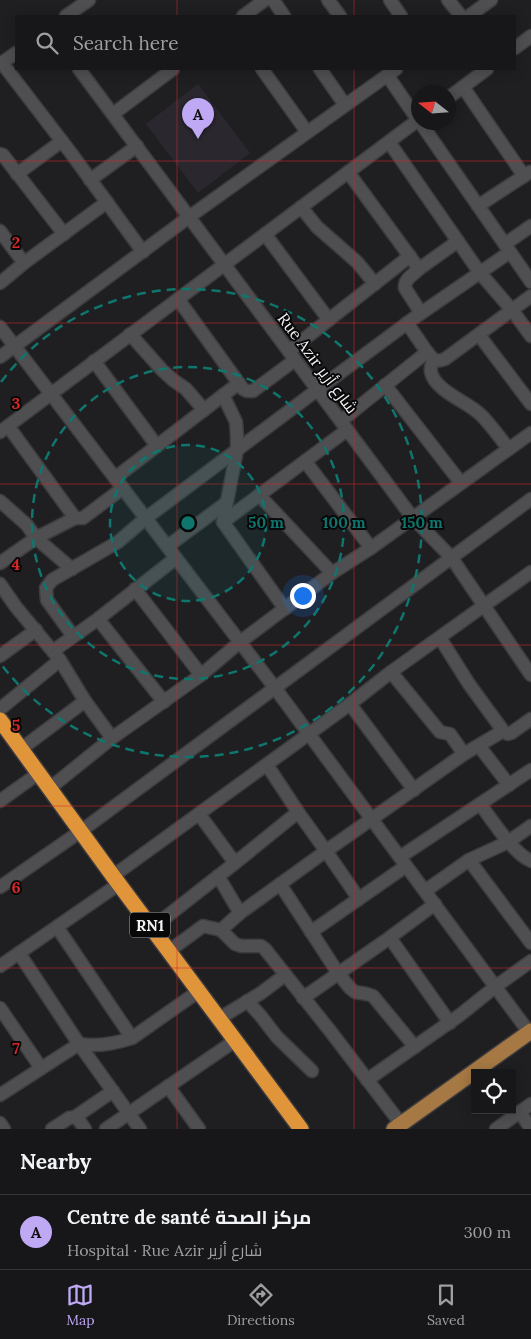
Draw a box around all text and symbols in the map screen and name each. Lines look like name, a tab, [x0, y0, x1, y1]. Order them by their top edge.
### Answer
search box	[15, 15, 516, 70]
icon: search	[33, 29, 61, 57]
text: Search here	[73, 31, 179, 55]
north arrow	[411, 85, 456, 130]
pin: A	[182, 98, 214, 139]
text: 2	[12, 232, 20, 252]
street label: Rue Azir شارع أزير	[272, 309, 362, 418]
text: 3	[12, 393, 21, 413]
text: 50 m	[248, 513, 284, 532]
text: 100 m	[323, 513, 366, 532]
text: 150 m	[401, 513, 443, 532]
centre of rings	[179, 514, 197, 532]
text: 4	[12, 554, 21, 574]
your location	[290, 583, 316, 609]
text: 5	[12, 715, 21, 735]
text: 6	[11, 877, 21, 897]
road number: RN1	[130, 912, 170, 938]
text: 7	[12, 1038, 20, 1058]
map controls	[471, 1069, 516, 1114]
button: locate	[471, 1069, 516, 1114]
text: Nearby	[20, 1148, 91, 1175]
text: Centre de santé مركز الصحة	[67, 1205, 311, 1229]
text: A	[31, 1222, 41, 1242]
text: 300 m	[464, 1222, 511, 1242]
text: Hospital · Rue Azir شارع أزير	[67, 1240, 262, 1260]
tab: Map	[66, 1281, 95, 1329]
tab: Directions	[227, 1281, 295, 1329]
tab: Saved	[427, 1281, 465, 1329]

